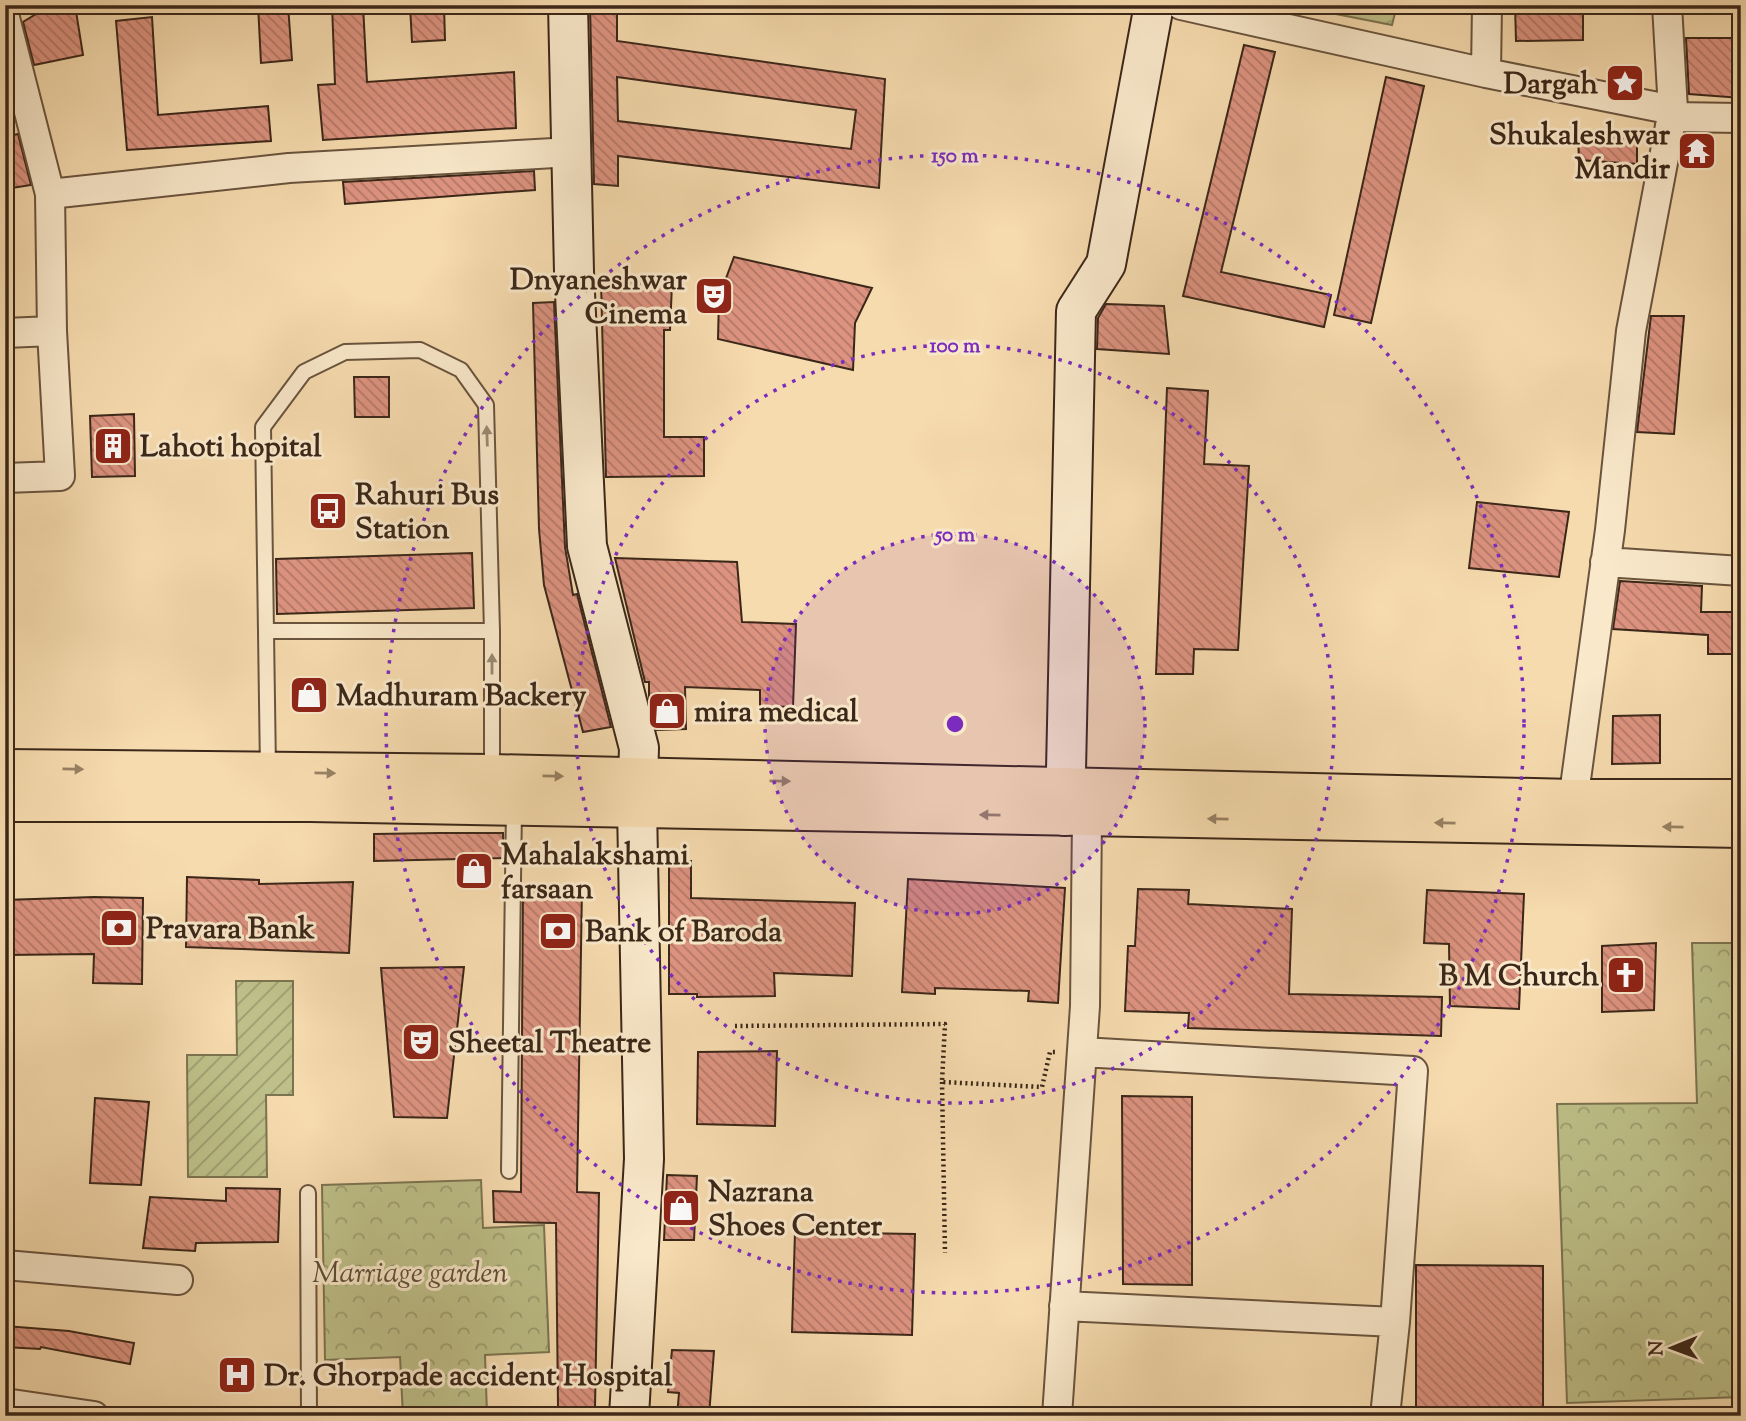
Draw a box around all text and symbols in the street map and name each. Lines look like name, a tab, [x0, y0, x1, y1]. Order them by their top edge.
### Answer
place icon: Dargah	[1604, 62, 1646, 104]
place label: Dargah	[1504, 64, 1598, 107]
place label: Shukaleshwar Mandir	[1489, 115, 1671, 192]
temple icon: Shukaleshwar Mandir	[1676, 130, 1718, 172]
text: 150 m	[931, 142, 979, 172]
place label: Dnyaneshwar Cinema	[510, 260, 688, 337]
theatre icon: Dnyaneshwar Cinema	[693, 275, 735, 317]
text: 100 m	[930, 332, 981, 362]
building icon: Lahoti hopital	[92, 425, 134, 467]
one-way arrow	[481, 425, 492, 447]
place label: Lahoti hopital	[140, 427, 322, 470]
place label: Rahuri Bus Station	[355, 475, 499, 552]
bus stop icon: Rahuri Bus Station	[307, 490, 349, 532]
text: 50 m	[933, 521, 976, 551]
one-way arrow	[486, 653, 498, 675]
shop icon: Madhuram Backery	[288, 674, 330, 716]
place label: Madhuram Backery	[336, 676, 587, 719]
shop icon: mira medical	[646, 690, 688, 732]
place label: mira medical	[694, 692, 859, 735]
centre of rings	[943, 712, 967, 736]
one-way arrow	[63, 763, 85, 775]
one-way arrow	[315, 767, 337, 778]
one-way arrow	[542, 770, 564, 781]
one-way arrow	[770, 775, 792, 786]
one-way arrow	[979, 809, 1001, 821]
one-way arrow	[1206, 813, 1228, 825]
one-way arrow	[1434, 818, 1456, 829]
one-way arrow	[1661, 821, 1683, 833]
place label: Mahalakshami farsaan	[501, 835, 689, 912]
shop icon: Mahalakshami farsaan	[453, 850, 495, 892]
bank icon: Pravara Bank	[98, 907, 140, 949]
place label: Pravara Bank	[146, 909, 315, 952]
bank icon: Bank of Baroda	[537, 910, 579, 952]
place label: Bank of Baroda	[585, 912, 782, 955]
church icon: B M Church	[1605, 954, 1647, 996]
place label: B M Church	[1439, 956, 1599, 999]
theatre icon: Sheetal Theatre	[400, 1021, 442, 1063]
place label: Sheetal Theatre	[448, 1023, 651, 1066]
place label: Nazrana Shoes Center	[708, 1172, 883, 1249]
shop icon: Nazrana Shoes Center	[660, 1187, 702, 1229]
park label: Marriage garden	[312, 1253, 508, 1296]
north arrow	[1638, 1312, 1708, 1382]
text: N	[1644, 1340, 1671, 1356]
hospital icon: Dr. Ghorpade accident Hospital	[216, 1354, 258, 1396]
place label: Dr. Ghorpade accident Hospital	[264, 1356, 673, 1399]

